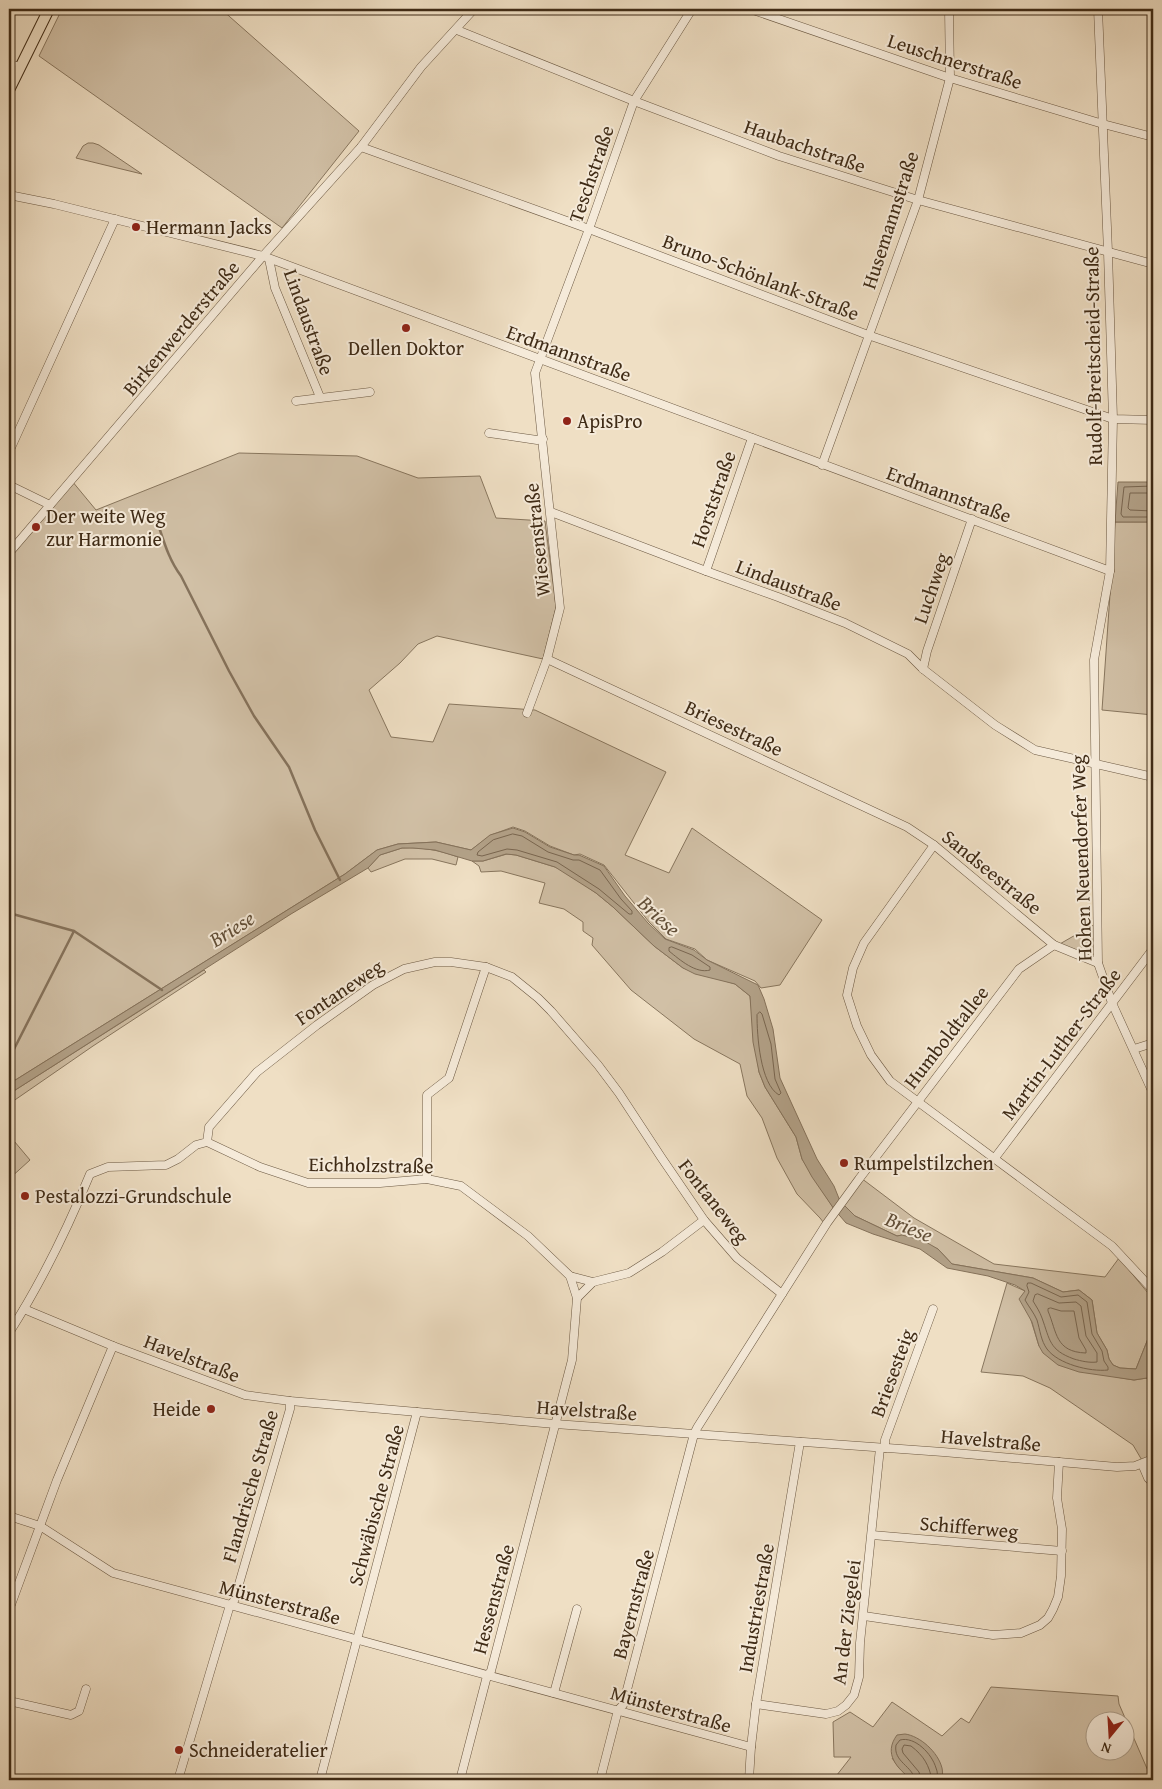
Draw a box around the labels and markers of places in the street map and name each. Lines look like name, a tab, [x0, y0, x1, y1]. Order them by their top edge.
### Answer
place label: Hermann Jacks	[146, 212, 272, 241]
marker: Hermann Jacks	[130, 221, 142, 233]
marker: Dellen Doktor	[400, 322, 412, 334]
place label: Dellen Doktor	[348, 333, 464, 362]
place label: ApisPro	[577, 406, 642, 435]
marker: ApisPro	[561, 415, 573, 427]
place label: Der weite Weg zur Harmonie	[46, 501, 165, 553]
marker: Der weite Weg zur Harmonie	[30, 521, 42, 533]
place label: Rumpelstilzchen	[854, 1148, 994, 1177]
marker: Rumpelstilzchen	[838, 1157, 850, 1169]
place label: Pestalozzi-Grundschule	[35, 1181, 232, 1210]
marker: Pestalozzi-Grundschule	[19, 1190, 31, 1202]
place label: Heide	[153, 1394, 201, 1423]
marker: Heide	[205, 1403, 217, 1415]
place label: Schneideratelier	[189, 1735, 328, 1764]
marker: Schneideratelier	[173, 1744, 185, 1756]

